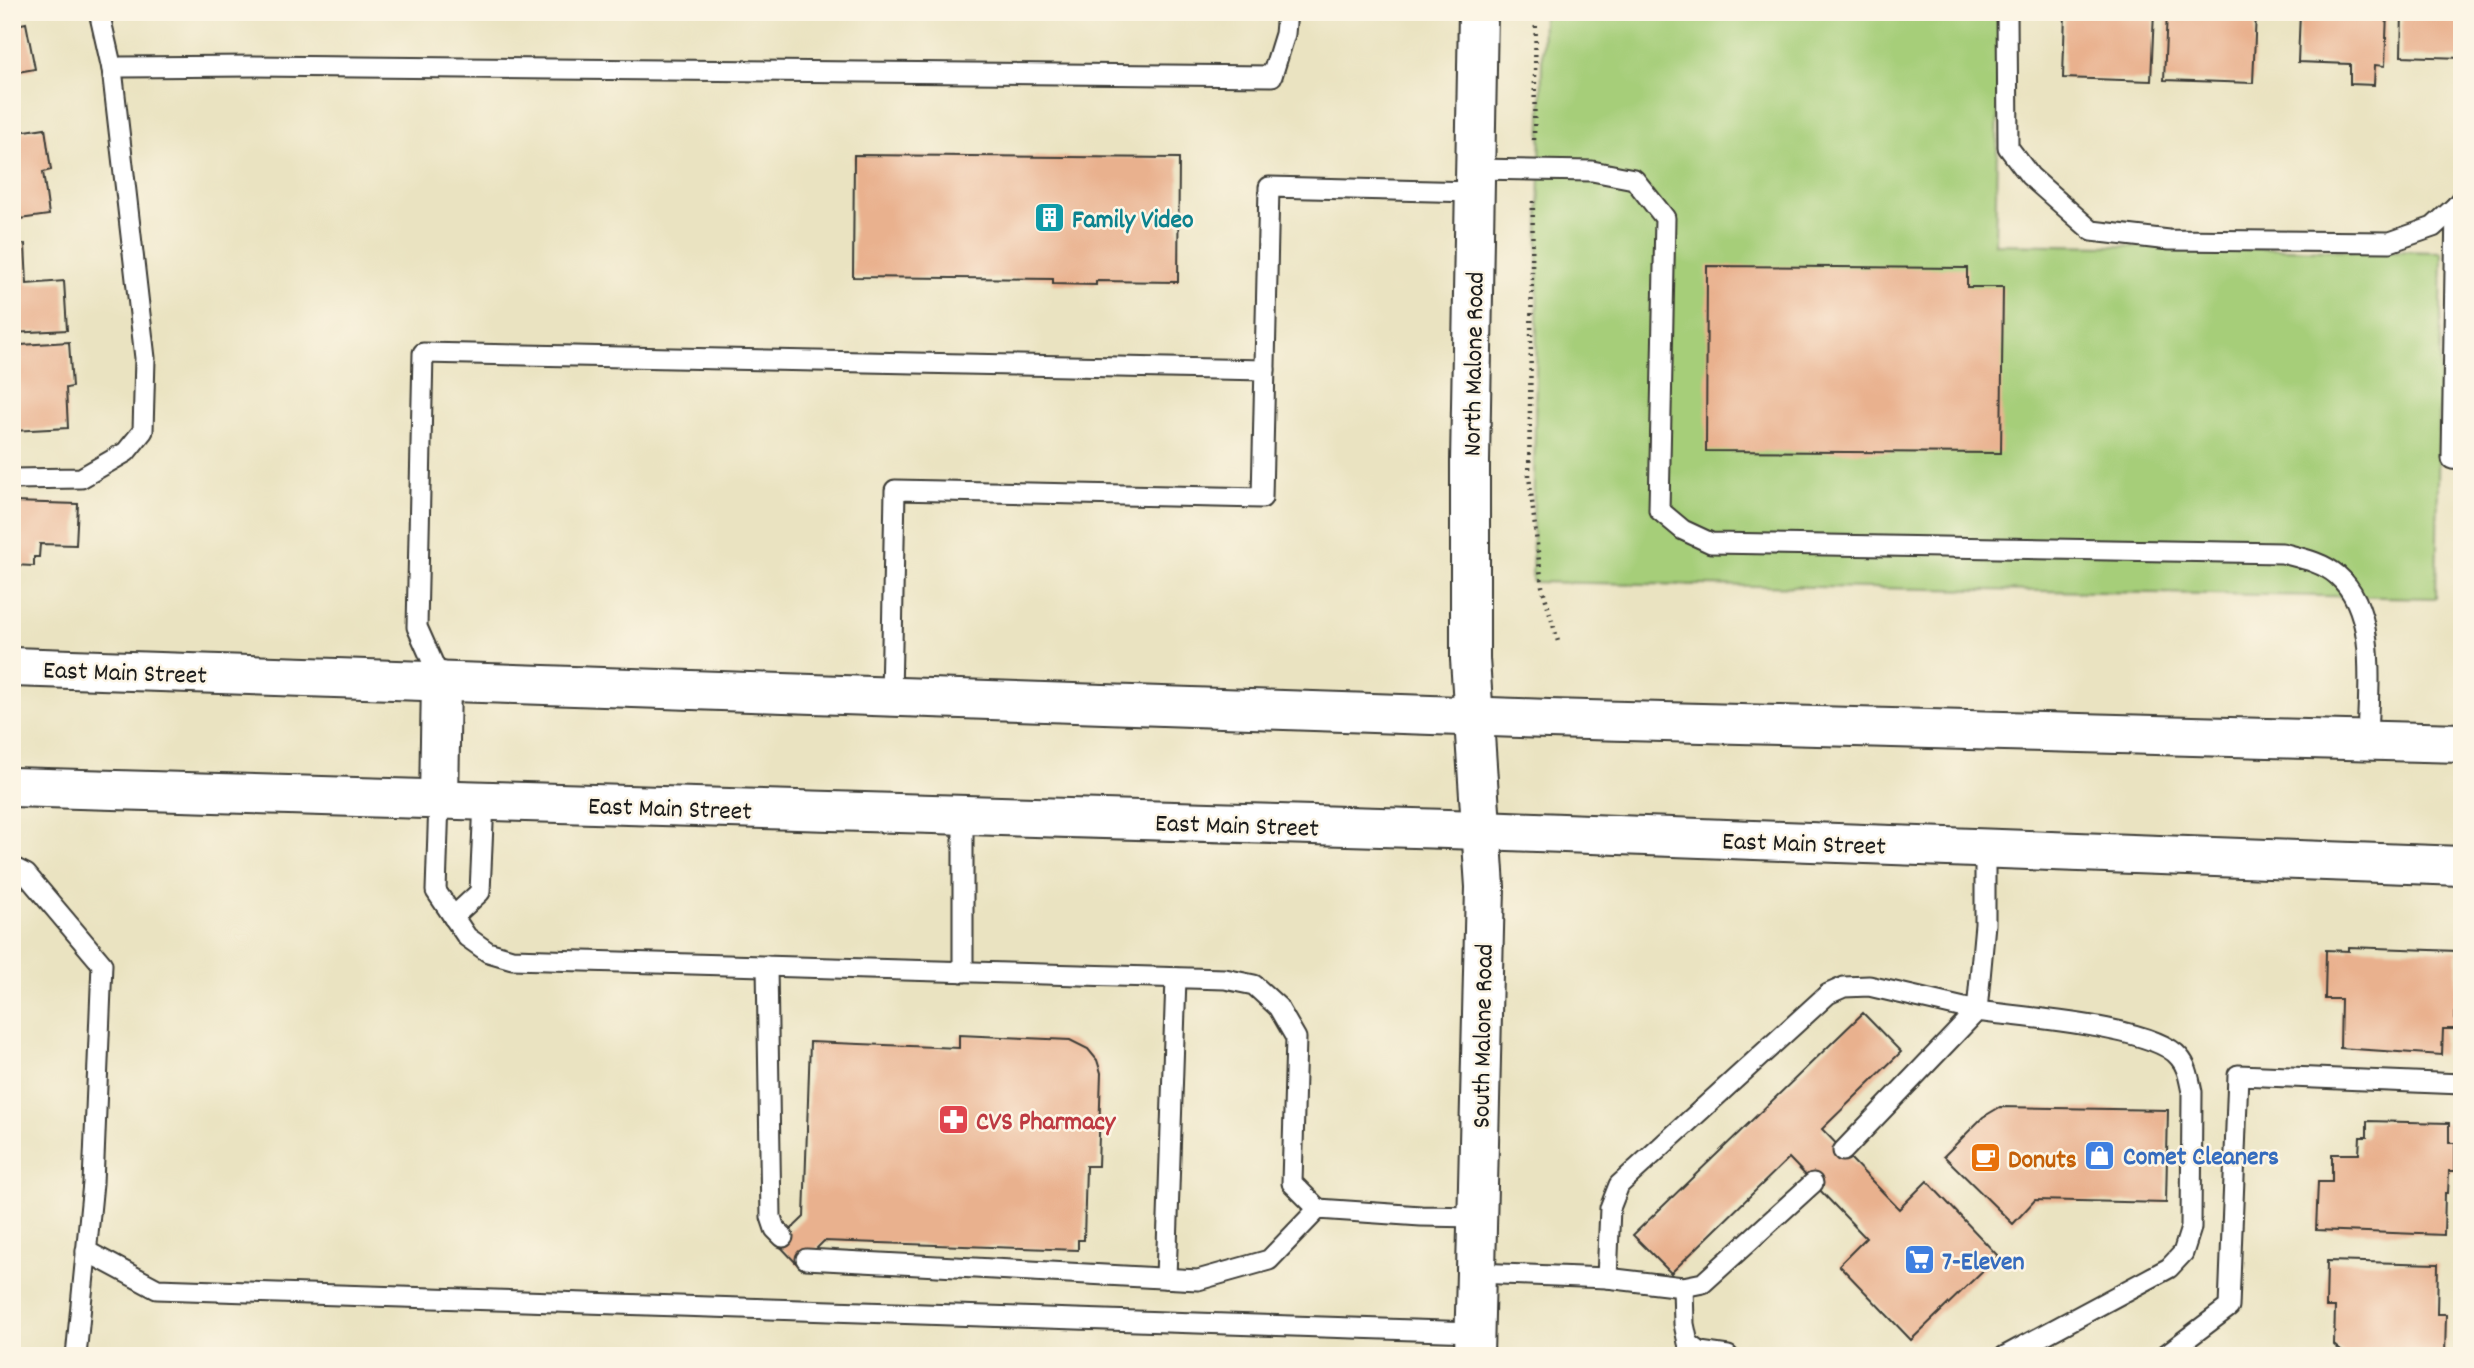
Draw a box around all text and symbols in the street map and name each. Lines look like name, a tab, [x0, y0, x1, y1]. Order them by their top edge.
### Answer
building icon: Family Video	[1032, 201, 1066, 235]
place label: Family Video	[1072, 203, 1194, 240]
street label: North Malone Road	[1455, 271, 1496, 457]
street label: East Main Street	[42, 653, 208, 696]
street label: East Main Street	[587, 789, 753, 832]
street label: East Main Street	[1154, 806, 1320, 849]
street label: East Main Street	[1721, 824, 1887, 867]
street label: South Malone Road	[1464, 943, 1505, 1129]
pharmacy icon: CVS Pharmacy	[936, 1103, 970, 1137]
place label: CVS Pharmacy	[976, 1105, 1117, 1142]
shop icon: Comet Cleaners	[2083, 1138, 2117, 1172]
place label: Comet Cleaners	[2123, 1140, 2279, 1177]
cafe icon: Donuts	[1968, 1141, 2002, 1175]
place label: Donuts	[2008, 1143, 2077, 1180]
supermarket icon: 7-Eleven	[1902, 1243, 1936, 1277]
place label: 7-Eleven	[1942, 1245, 2025, 1282]

